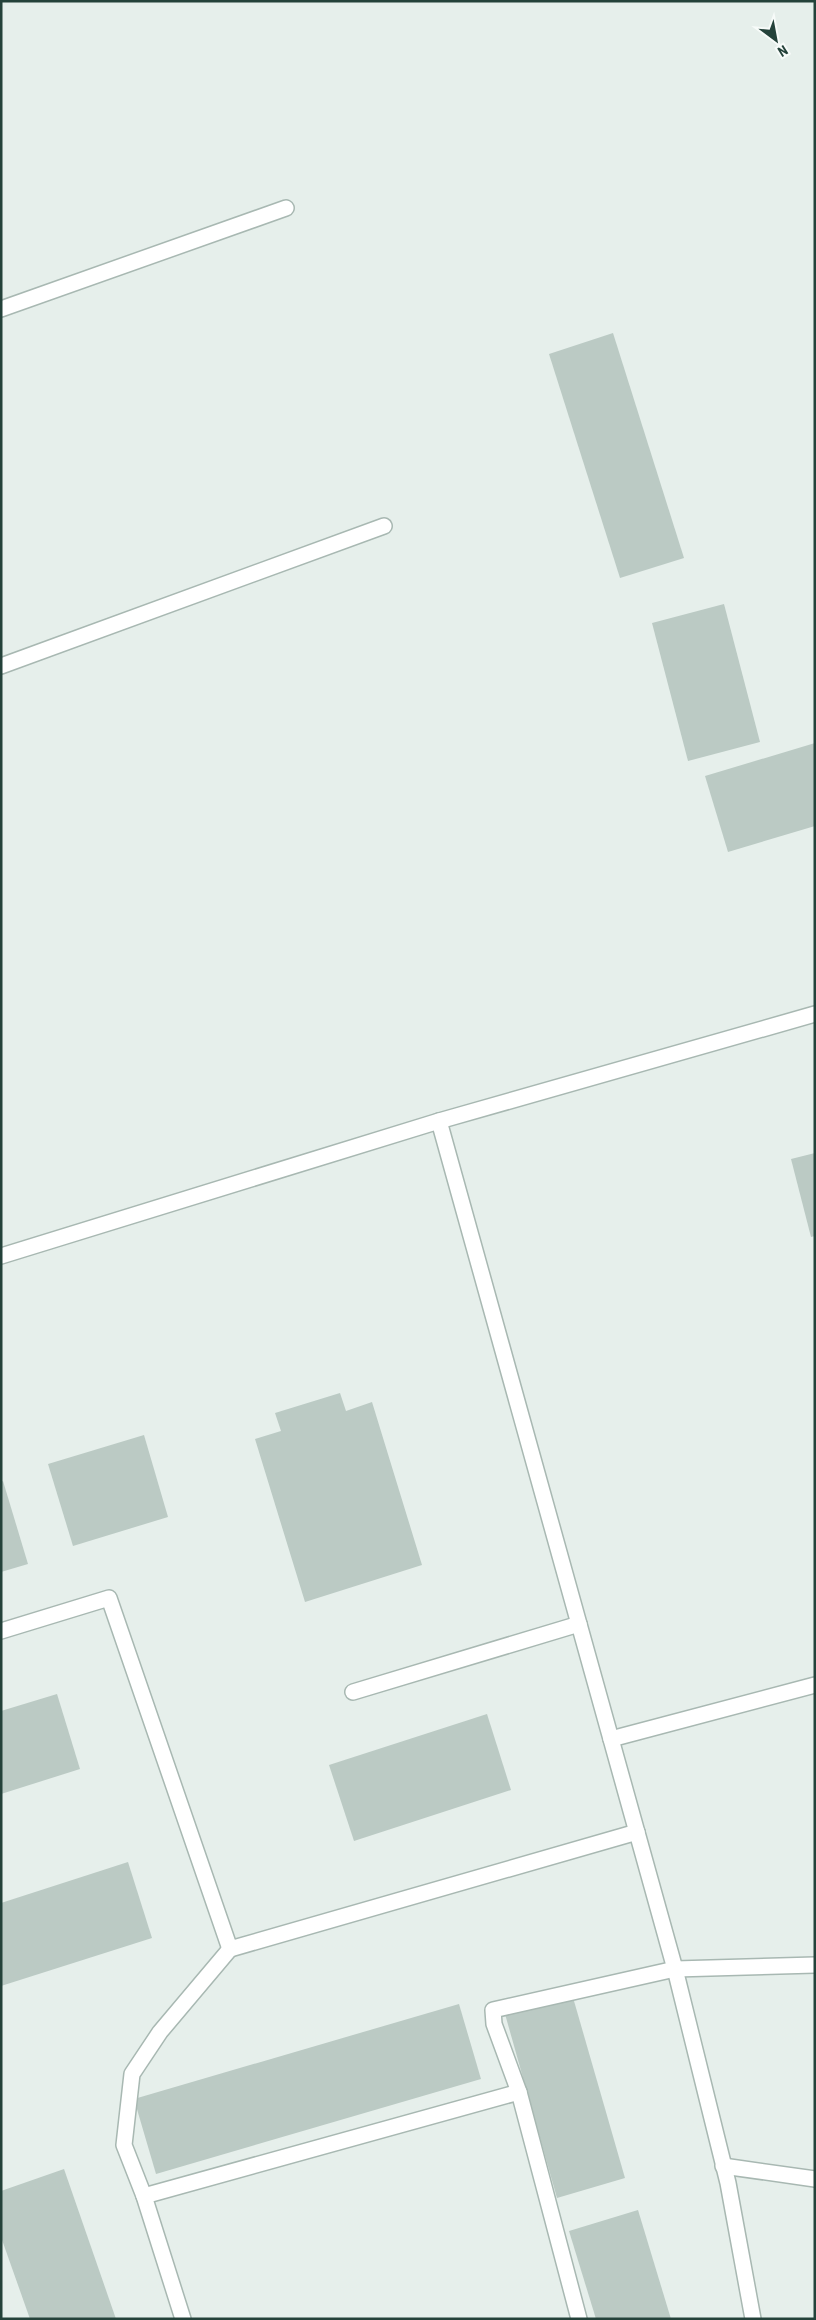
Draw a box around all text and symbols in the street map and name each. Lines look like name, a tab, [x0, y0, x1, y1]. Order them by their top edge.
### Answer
north arrow	[751, 15, 801, 65]
text: N	[775, 42, 791, 60]

